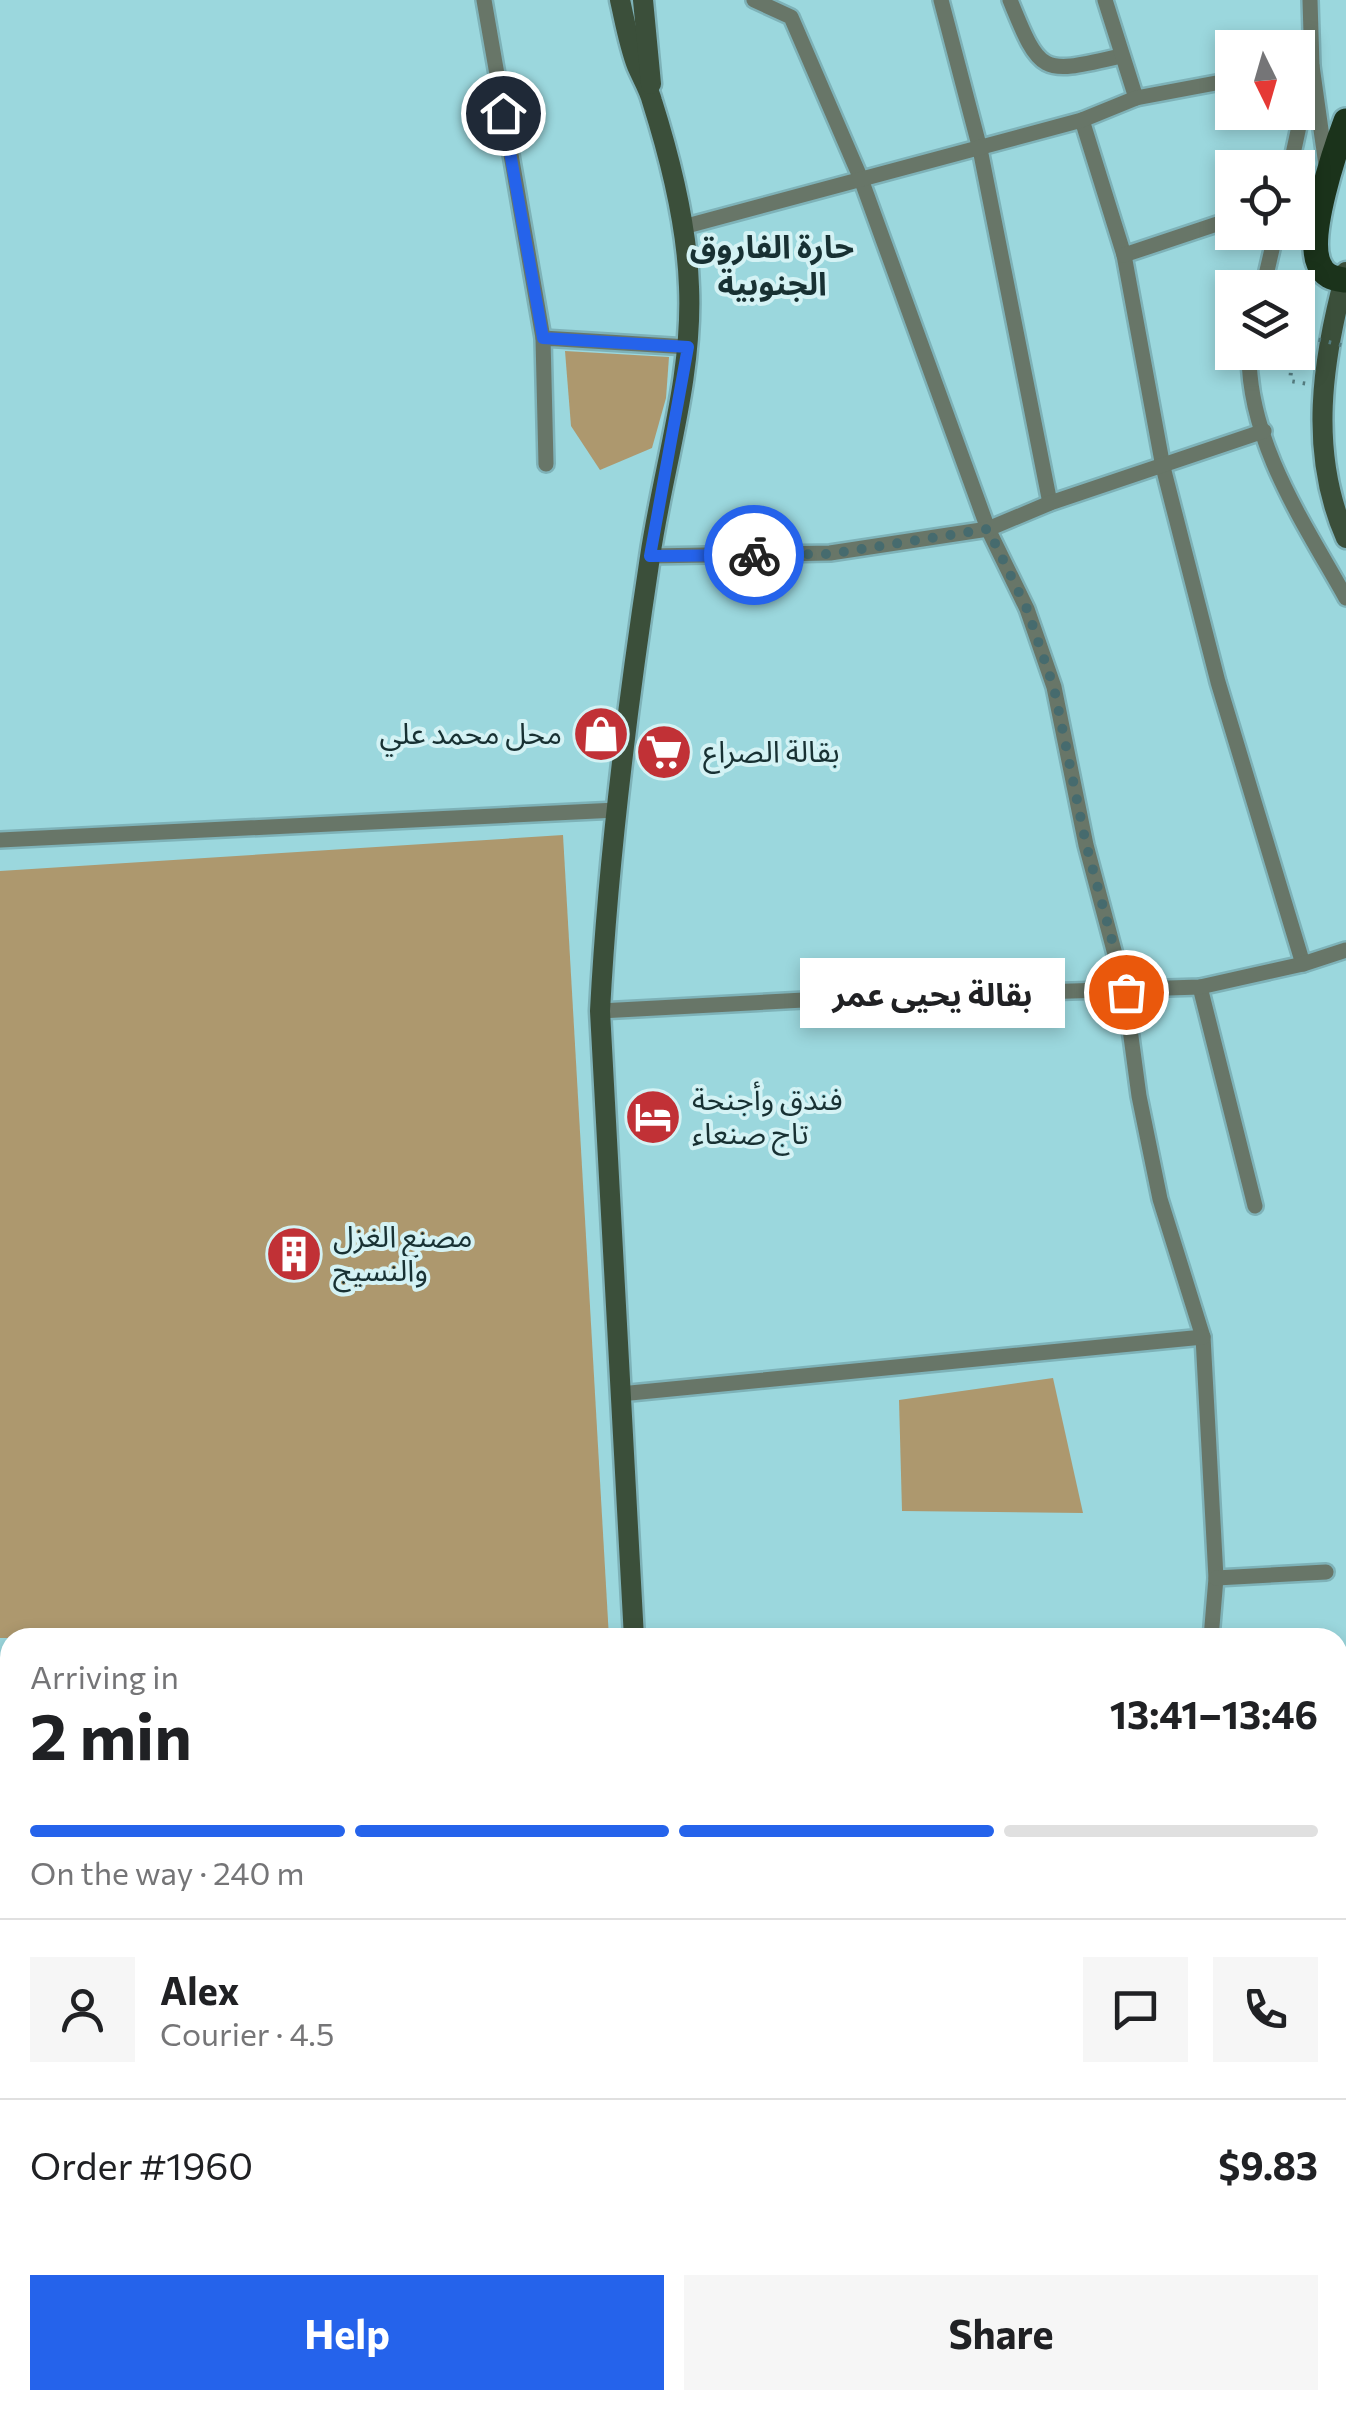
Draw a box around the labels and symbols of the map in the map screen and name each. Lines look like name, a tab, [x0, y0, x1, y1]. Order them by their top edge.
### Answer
north arrow	[1215, 30, 1315, 130]
pin	[461, 71, 546, 156]
district label: حارة الفاروق الجنوبية	[690, 225, 854, 302]
courier	[704, 505, 804, 605]
shop icon: محل محمد علي	[571, 704, 631, 764]
place label: محل محمد علي	[379, 713, 562, 757]
supermarket icon: بقالة الصراع	[634, 722, 694, 782]
place label: بقالة الصراع	[703, 731, 840, 774]
pin	[1084, 950, 1169, 1035]
callout: بقالة يحيى عمر	[801, 957, 1066, 1027]
place label: فندق وأجنحة تاج صنعاء	[692, 1079, 843, 1156]
hotel icon: فندق وأجنحة تاج صنعاء	[623, 1087, 683, 1147]
place label: مصنع الغزل والنسيج	[333, 1216, 473, 1293]
building icon: مصنع الغزل والنسيج	[264, 1224, 324, 1284]

